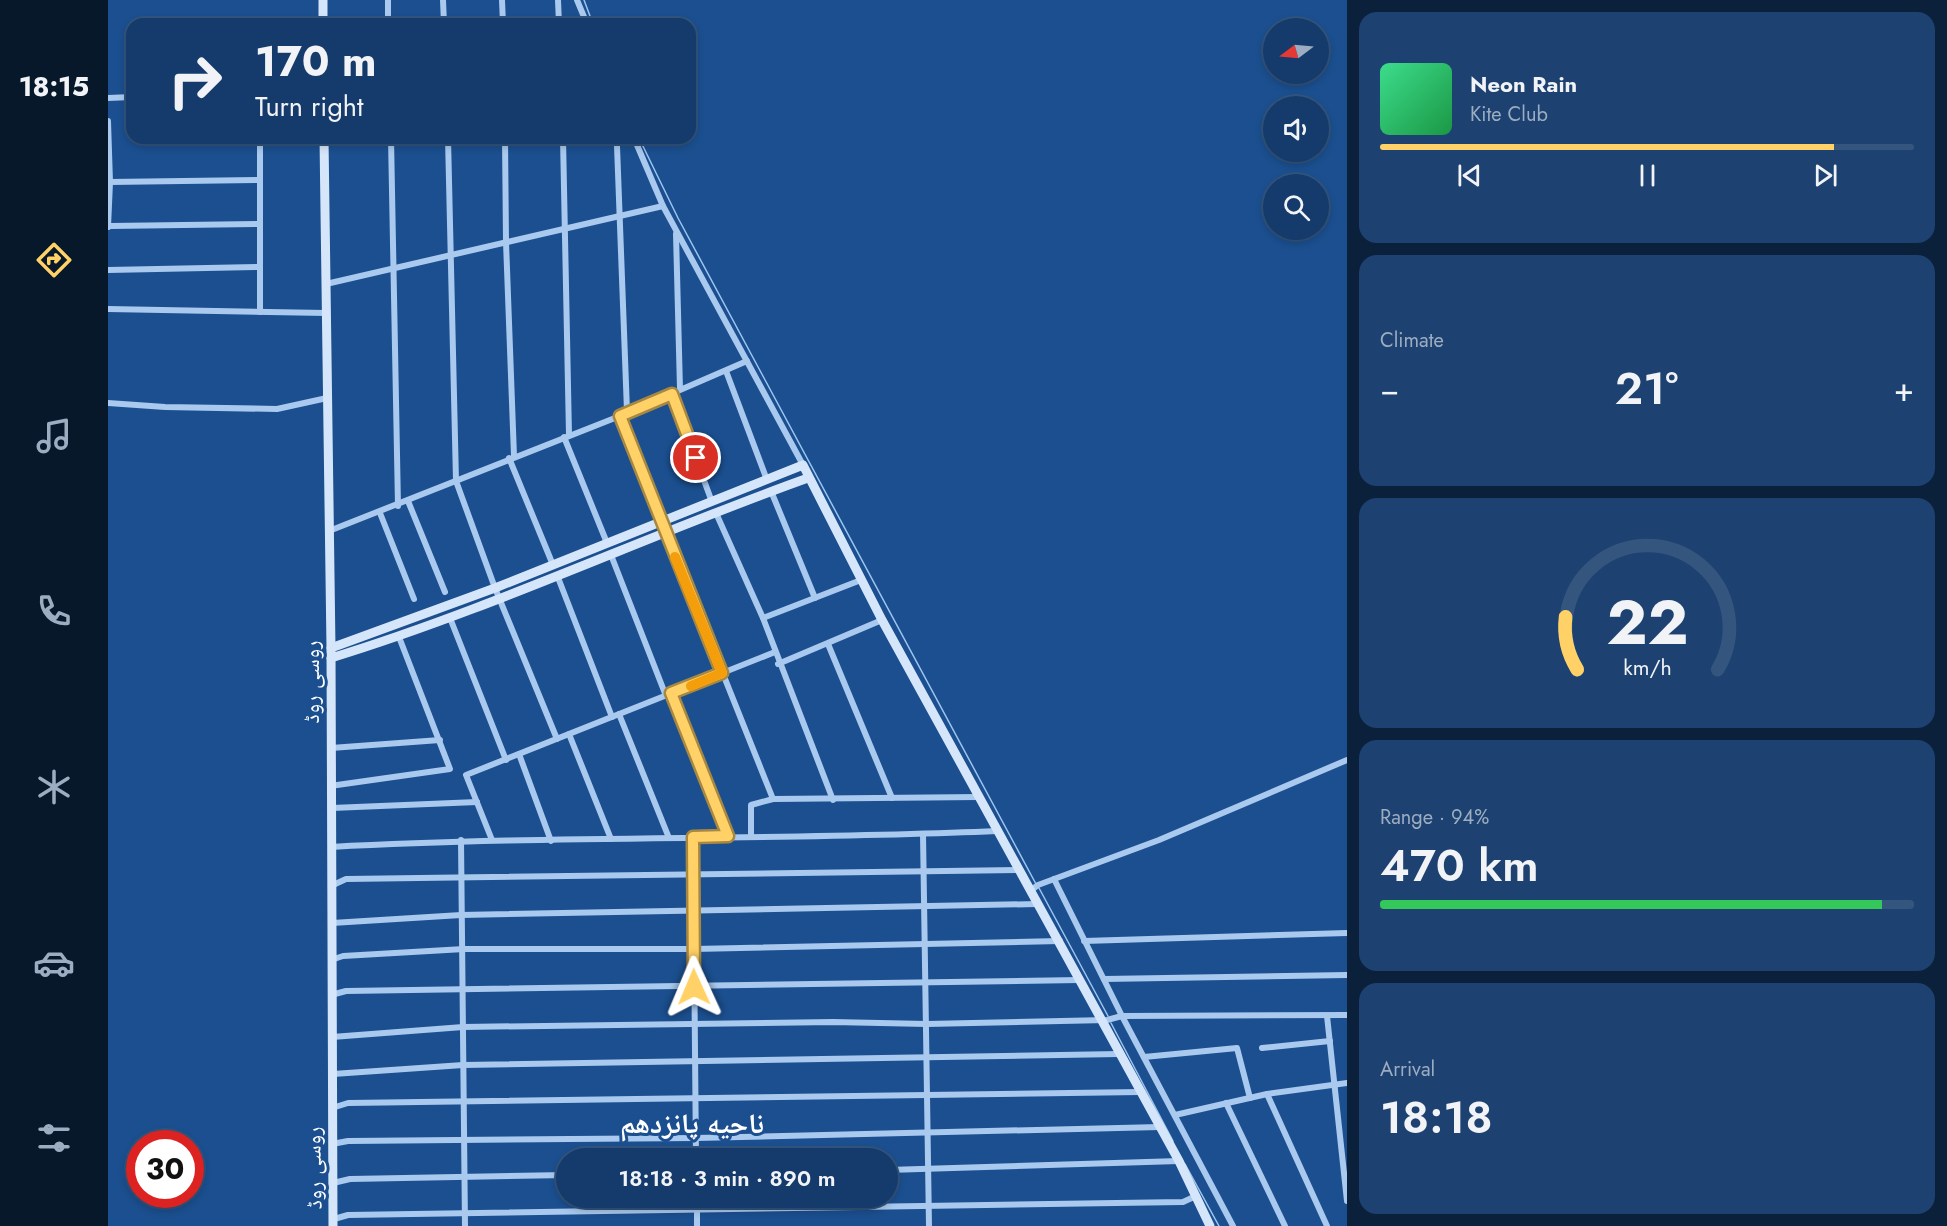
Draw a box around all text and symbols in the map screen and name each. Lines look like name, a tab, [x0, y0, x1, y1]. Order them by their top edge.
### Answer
north arrow	[1263, 18, 1329, 84]
map controls	[1263, 18, 1329, 240]
text: 170 m	[255, 31, 377, 92]
icon: right	[156, 42, 234, 120]
text: 18:15	[19, 67, 89, 106]
text: Neon Rain	[1470, 68, 1577, 100]
text: Turn right	[255, 87, 363, 126]
button: sound	[1263, 96, 1329, 162]
text: Kite Club	[1470, 100, 1548, 129]
icon: previous	[1453, 159, 1486, 192]
icon: pause	[1631, 159, 1664, 192]
icon: next	[1809, 159, 1842, 192]
button: search	[1263, 174, 1329, 240]
icon: directions	[33, 239, 75, 281]
text: Climate	[1380, 326, 1444, 355]
text: 21°	[1615, 356, 1678, 421]
text: −	[1380, 366, 1399, 413]
text: +	[1894, 366, 1914, 413]
icon: music	[33, 415, 75, 457]
pin	[670, 432, 721, 483]
icon: arrive	[679, 441, 712, 474]
text: 22	[1606, 577, 1688, 667]
icon: phone	[33, 590, 75, 632]
street label: روسی روڈ	[295, 641, 327, 723]
text: km/h	[1623, 652, 1671, 683]
icon: climate	[33, 766, 75, 808]
text: Range · 94%	[1380, 803, 1489, 832]
text: 470 km	[1380, 833, 1539, 898]
icon: car	[33, 942, 75, 984]
position arrow	[662, 955, 726, 1019]
text: Arrival	[1380, 1055, 1435, 1084]
text: 18:18	[1380, 1085, 1493, 1150]
district label: ناحیه پانزدهم	[620, 1103, 764, 1144]
icon: filters	[33, 1117, 75, 1159]
street label: روسی روڈ	[296, 1126, 330, 1210]
speed limit sign: 30	[126, 1130, 204, 1208]
text: 18:18 · 3 min · 890 m	[619, 1162, 835, 1194]

